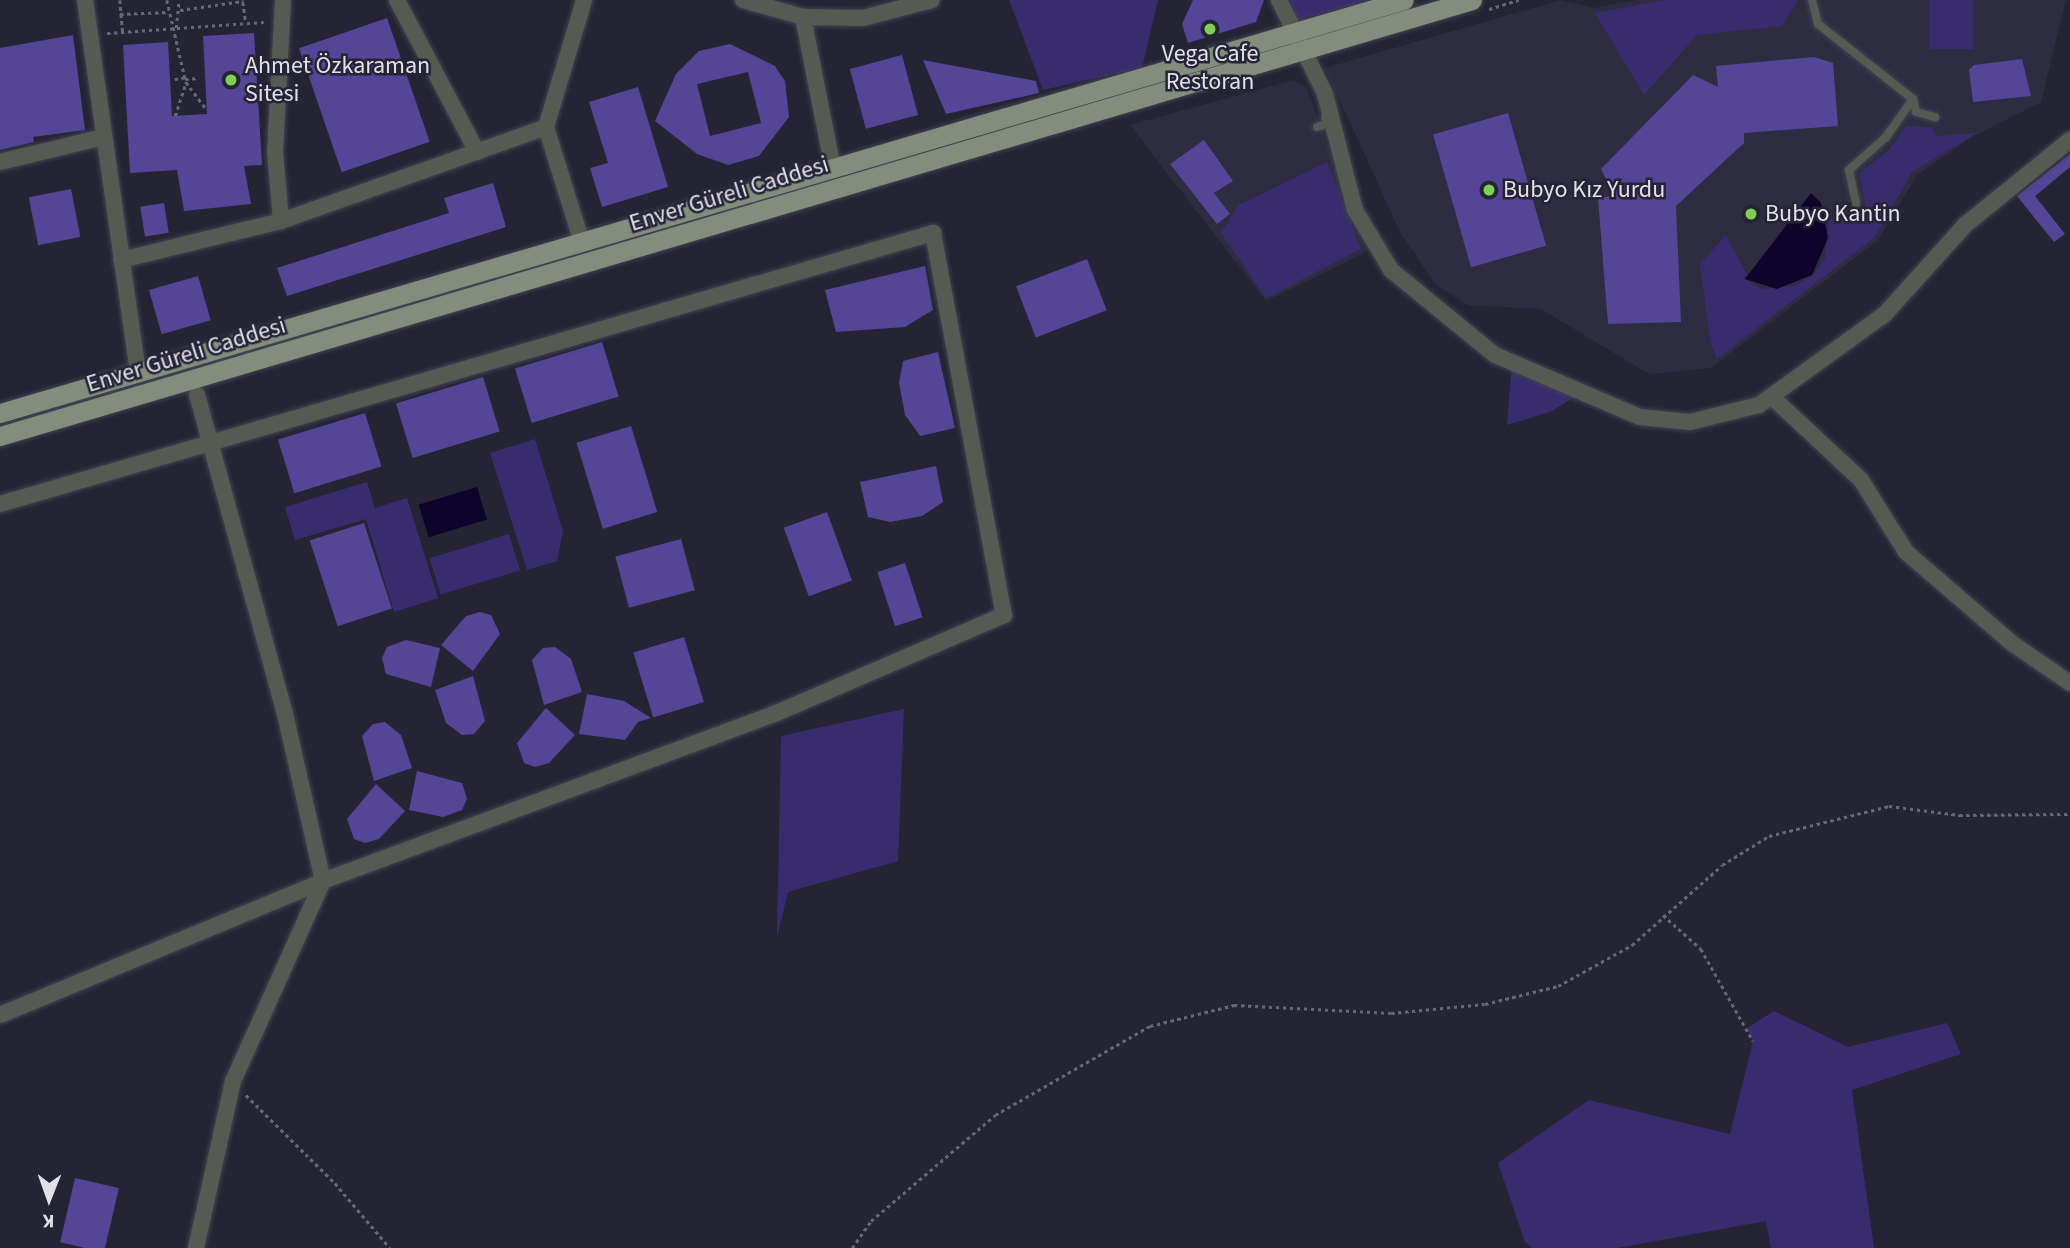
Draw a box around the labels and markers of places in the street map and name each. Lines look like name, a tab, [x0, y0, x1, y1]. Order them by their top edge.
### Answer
marker: Vega Cafe Restoran	[1202, 21, 1218, 37]
place label: Vega Cafe Restoran	[1162, 40, 1258, 96]
place label: Ahmet Özkaraman Sitesi	[245, 52, 430, 108]
marker: Ahmet Özkaraman Sitesi	[223, 72, 239, 88]
place label: Bubyo Kız Yurdu	[1503, 176, 1665, 204]
marker: Bubyo Kız Yurdu	[1481, 182, 1497, 198]
place label: Bubyo Kantin	[1765, 200, 1901, 228]
marker: Bubyo Kantin	[1743, 206, 1759, 222]

